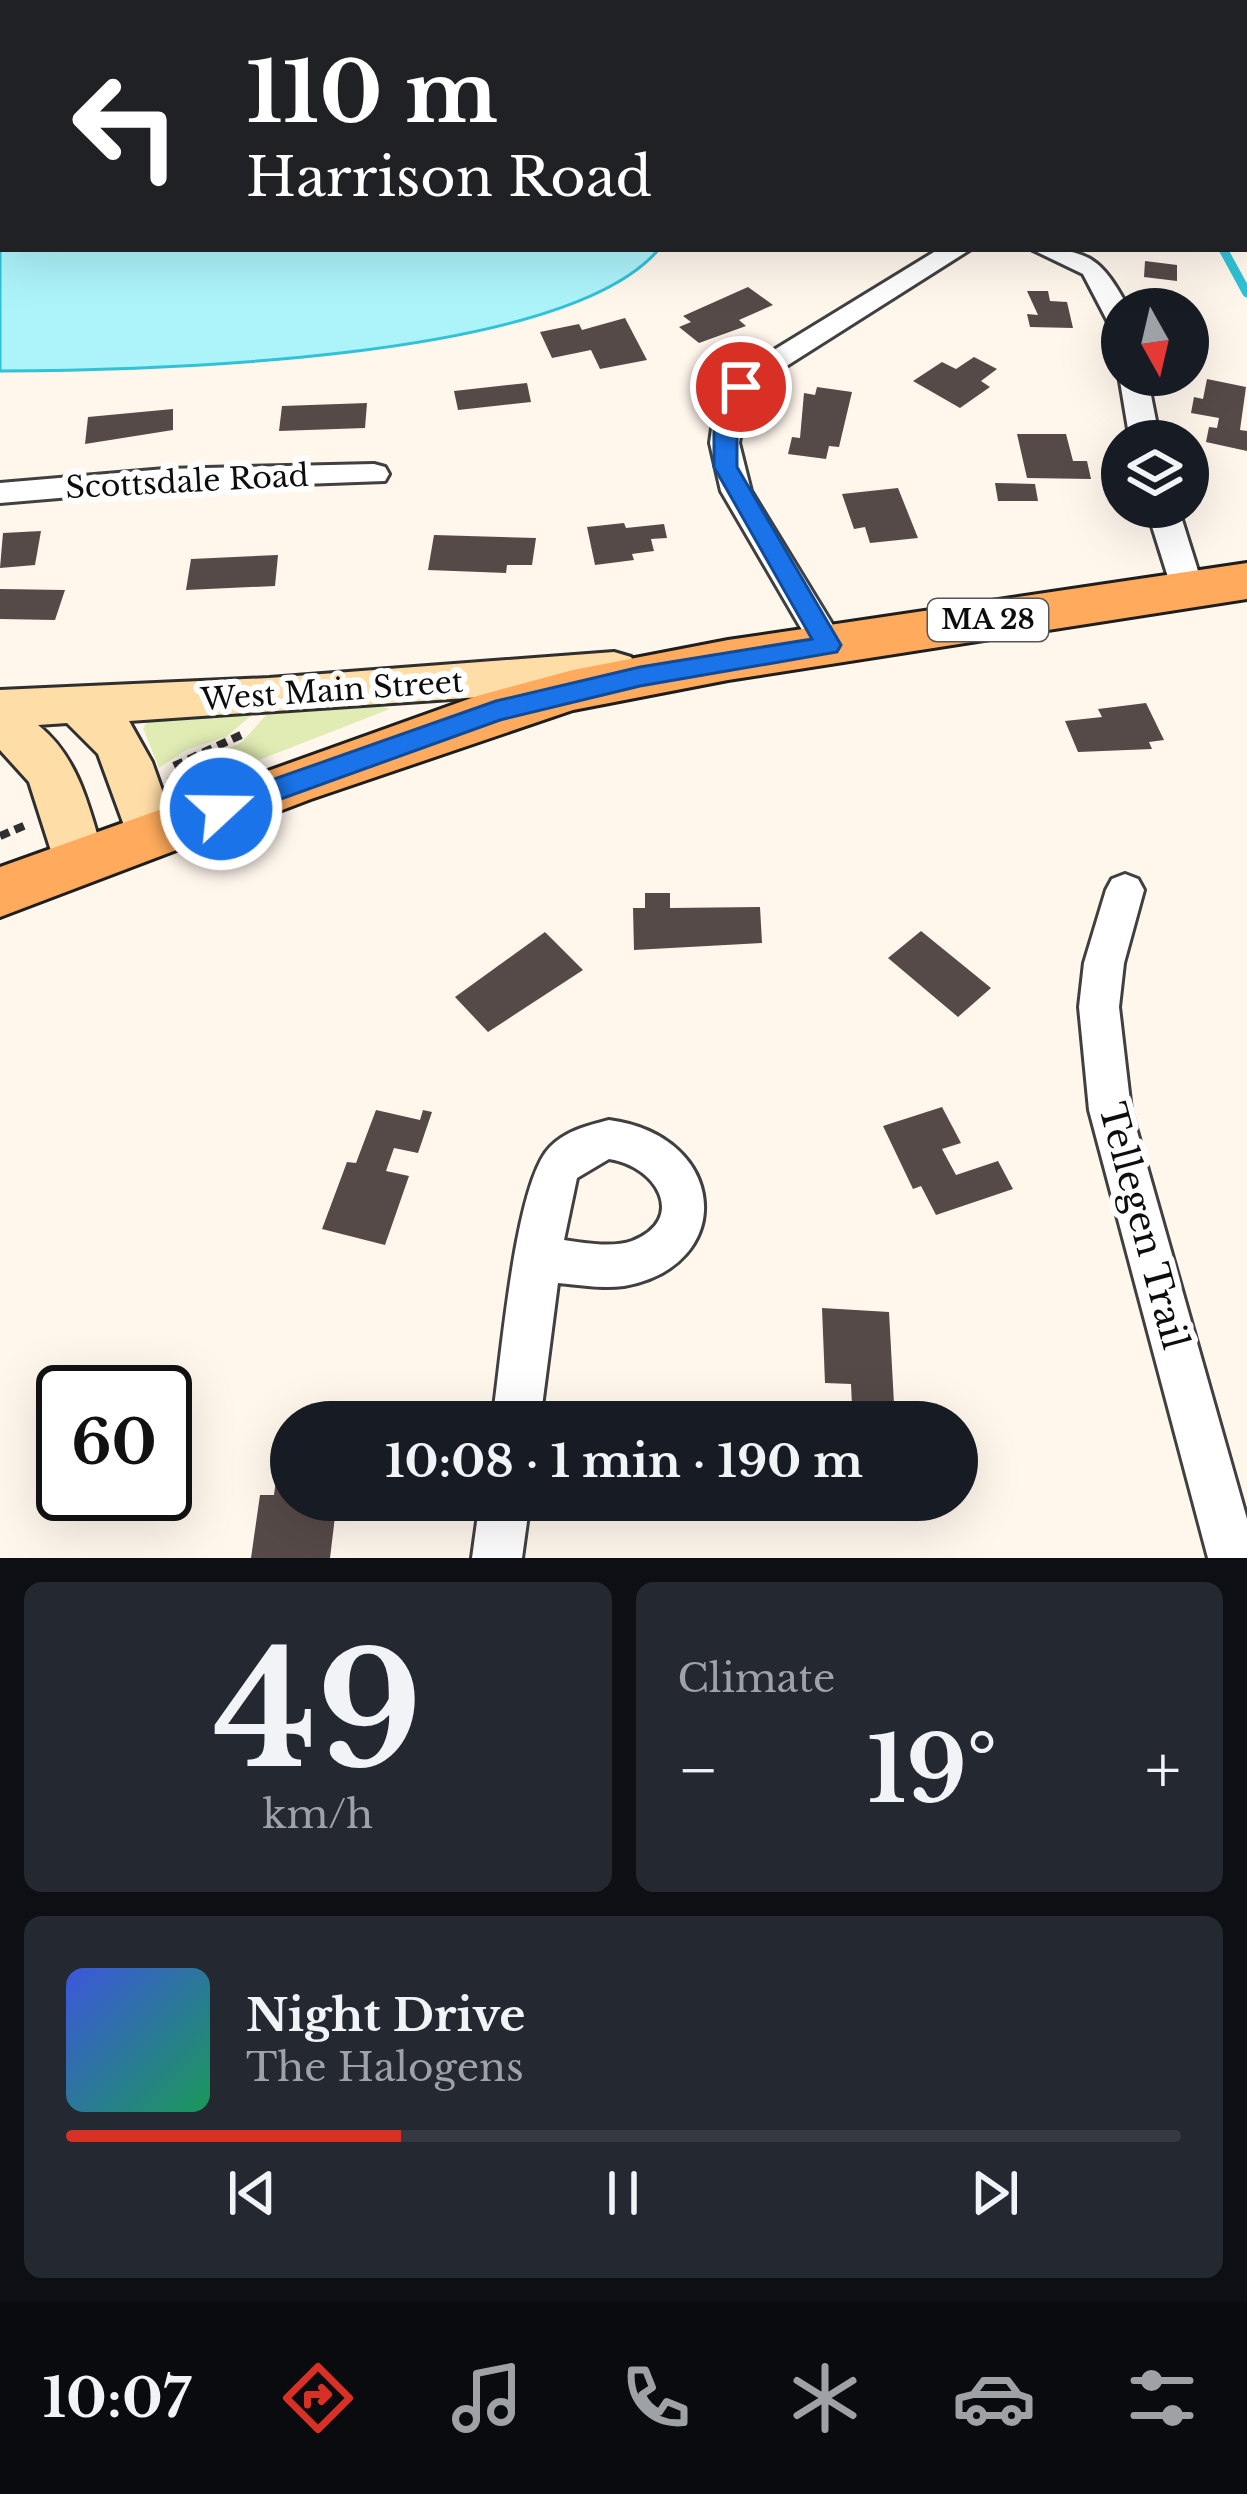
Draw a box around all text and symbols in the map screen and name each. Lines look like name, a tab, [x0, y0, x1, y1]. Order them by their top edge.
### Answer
text: 110 m	[246, 41, 498, 145]
icon: left	[48, 48, 204, 204]
text: Harrison Road	[246, 144, 652, 211]
north arrow	[1101, 288, 1209, 396]
map controls	[1101, 288, 1209, 528]
pin	[690, 336, 792, 438]
icon: arrive	[708, 354, 774, 420]
button: layers	[1101, 420, 1209, 528]
street label: Scottsdale Road	[64, 457, 310, 506]
road number: MA 28	[928, 599, 1048, 641]
street label: West Main Street	[199, 663, 465, 718]
position arrow	[158, 746, 284, 872]
street label: Tellegen Trail	[1089, 1098, 1198, 1354]
speed limit sign: 60	[36, 1365, 192, 1521]
text: 10:08 · 1 min · 190 m	[385, 1433, 863, 1489]
text: 49	[213, 1615, 422, 1808]
text: Climate	[678, 1654, 835, 1703]
text: 19°	[867, 1715, 997, 1826]
text: −	[678, 1729, 719, 1811]
text: +	[1145, 1729, 1181, 1811]
text: km/h	[262, 1790, 373, 1839]
text: Night Drive	[246, 1987, 526, 2043]
text: The Halogens	[246, 2043, 524, 2092]
icon: previous	[219, 2160, 285, 2226]
icon: pause	[590, 2160, 656, 2226]
icon: next	[962, 2160, 1028, 2226]
icon: directions	[276, 2356, 360, 2440]
icon: music	[445, 2356, 529, 2440]
icon: phone	[614, 2356, 698, 2440]
icon: climate	[783, 2356, 867, 2440]
icon: car	[952, 2356, 1036, 2440]
icon: filters	[1120, 2356, 1204, 2440]
text: 10:07	[42, 2365, 191, 2432]

